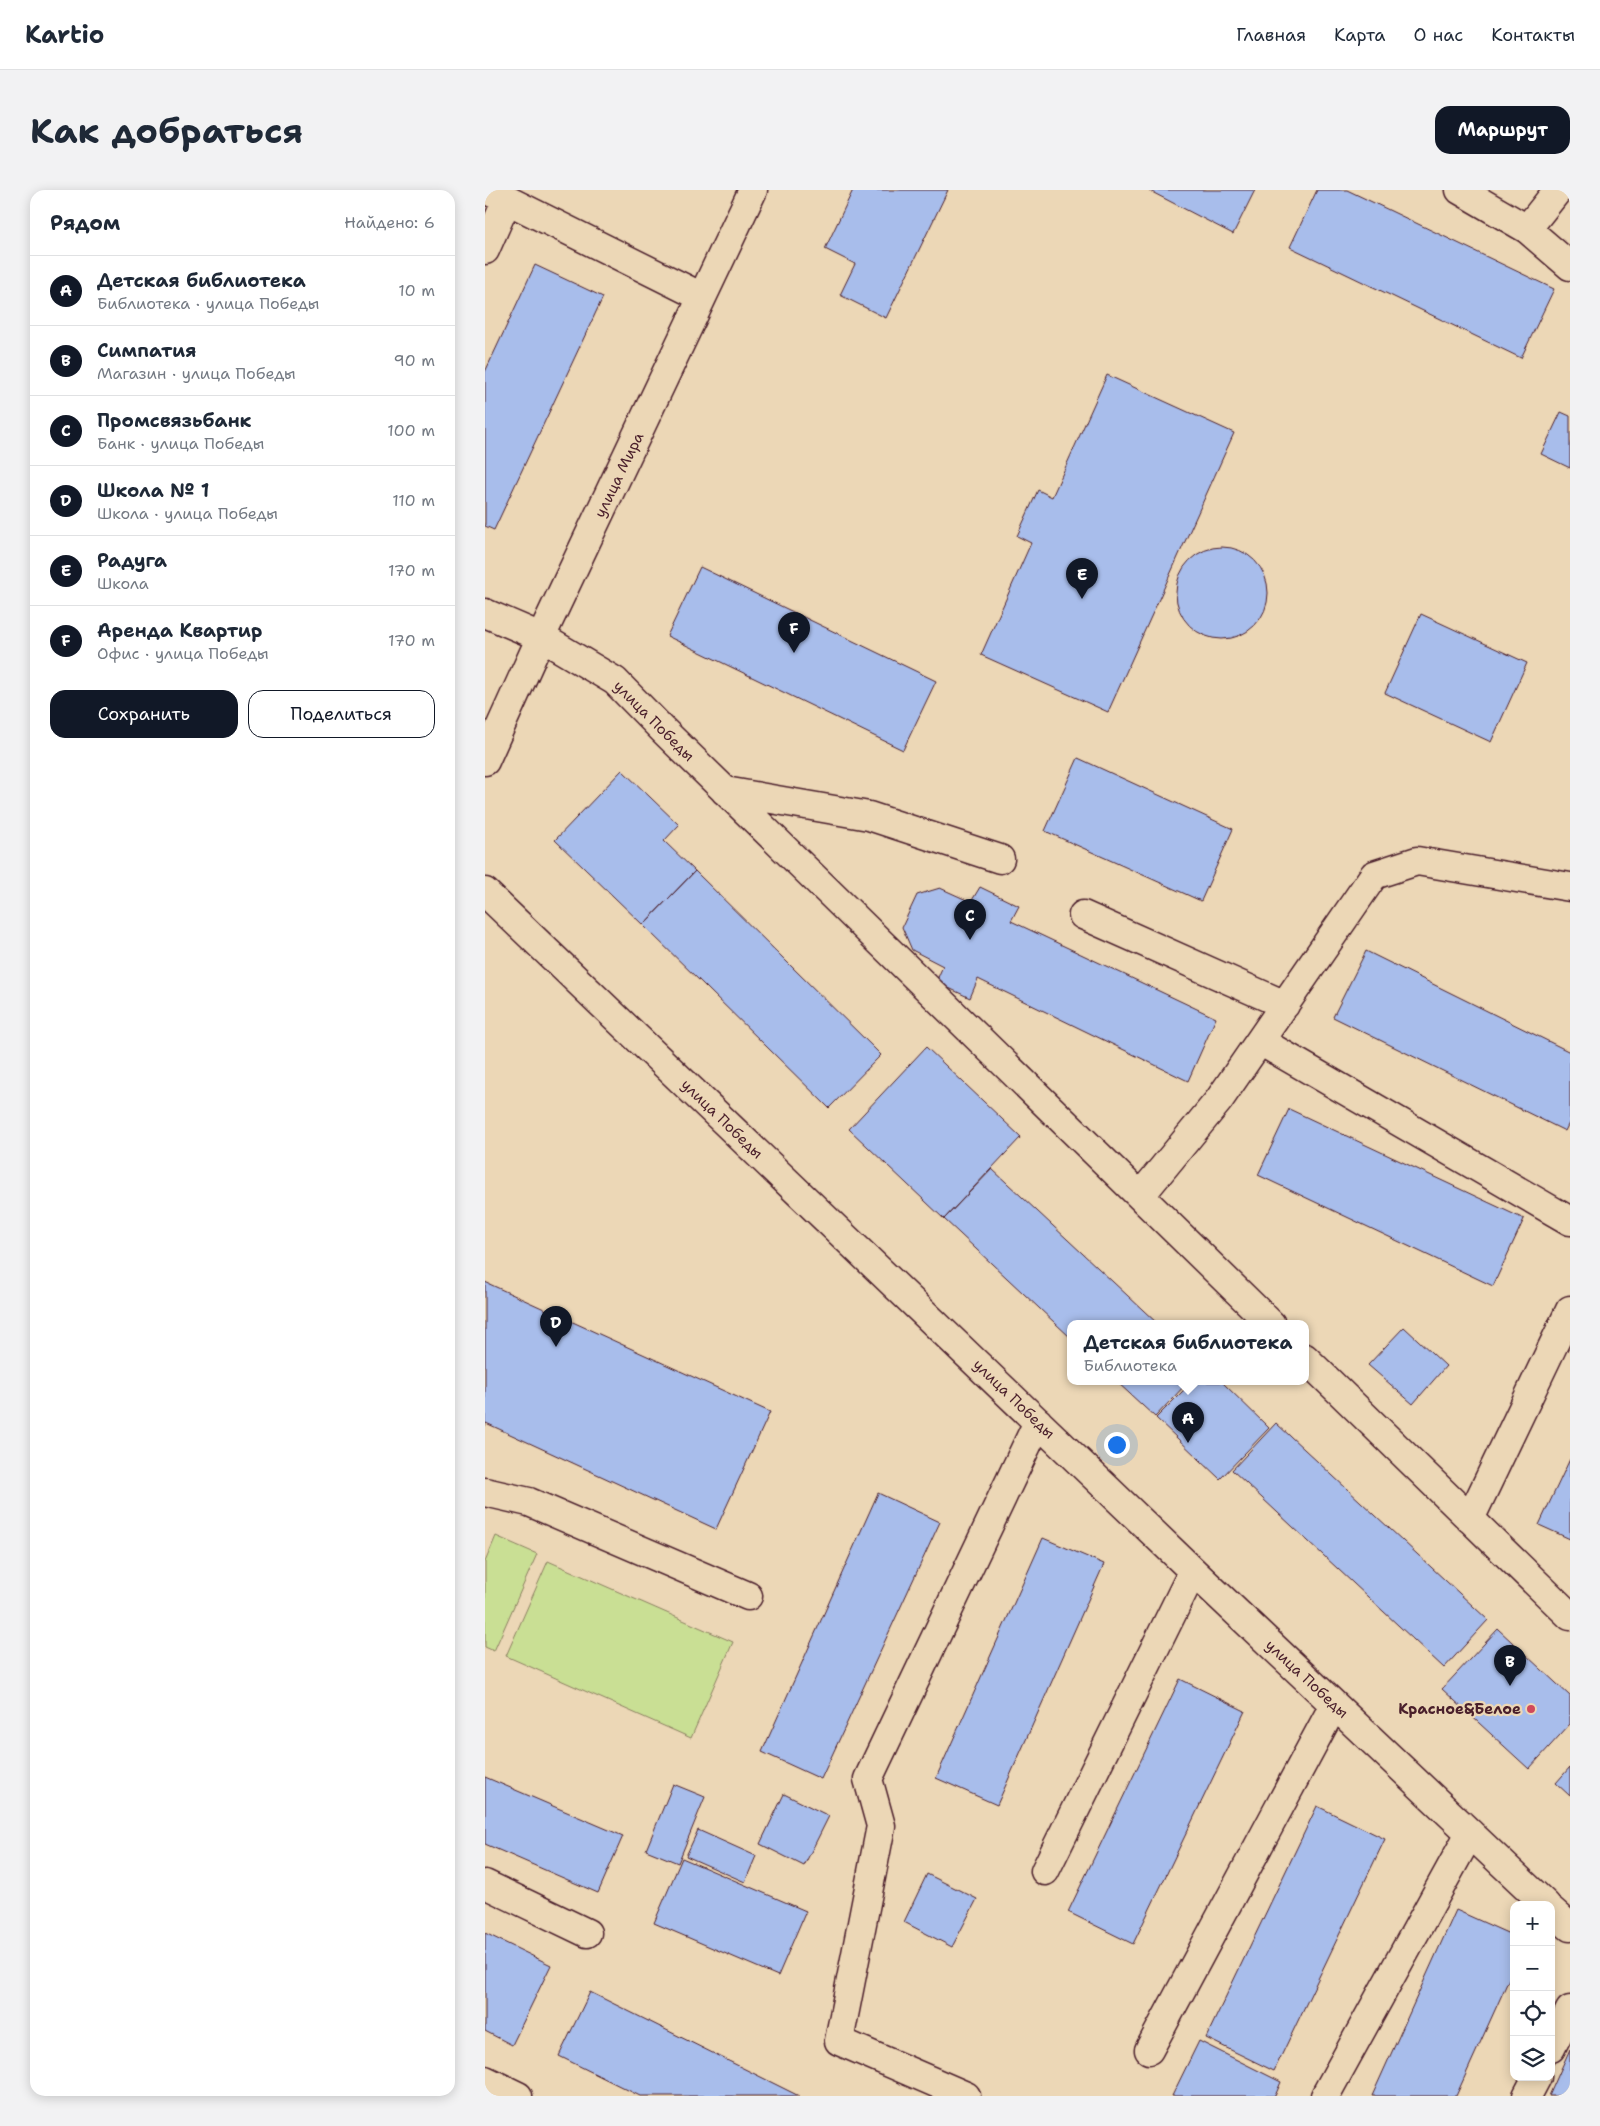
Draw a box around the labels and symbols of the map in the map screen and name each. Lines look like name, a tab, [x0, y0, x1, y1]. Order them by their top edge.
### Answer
street label: улица Мира	[590, 428, 649, 521]
pin: E	[1066, 558, 1098, 599]
pin: F	[778, 612, 810, 653]
street label: улица Победы	[609, 676, 699, 766]
pin: C	[954, 899, 986, 940]
street label: улица Победы	[677, 1075, 767, 1163]
pin: D	[540, 1306, 572, 1347]
street label: улица Победы	[969, 1355, 1059, 1443]
pin: A	[1172, 1402, 1204, 1443]
your location	[1104, 1432, 1130, 1458]
street label: улица Победы	[1261, 1635, 1353, 1723]
pin: B	[1494, 1645, 1526, 1686]
place label: Красное&Белое	[1398, 1699, 1521, 1719]
marker: Красное&Белое	[1525, 1703, 1537, 1715]

